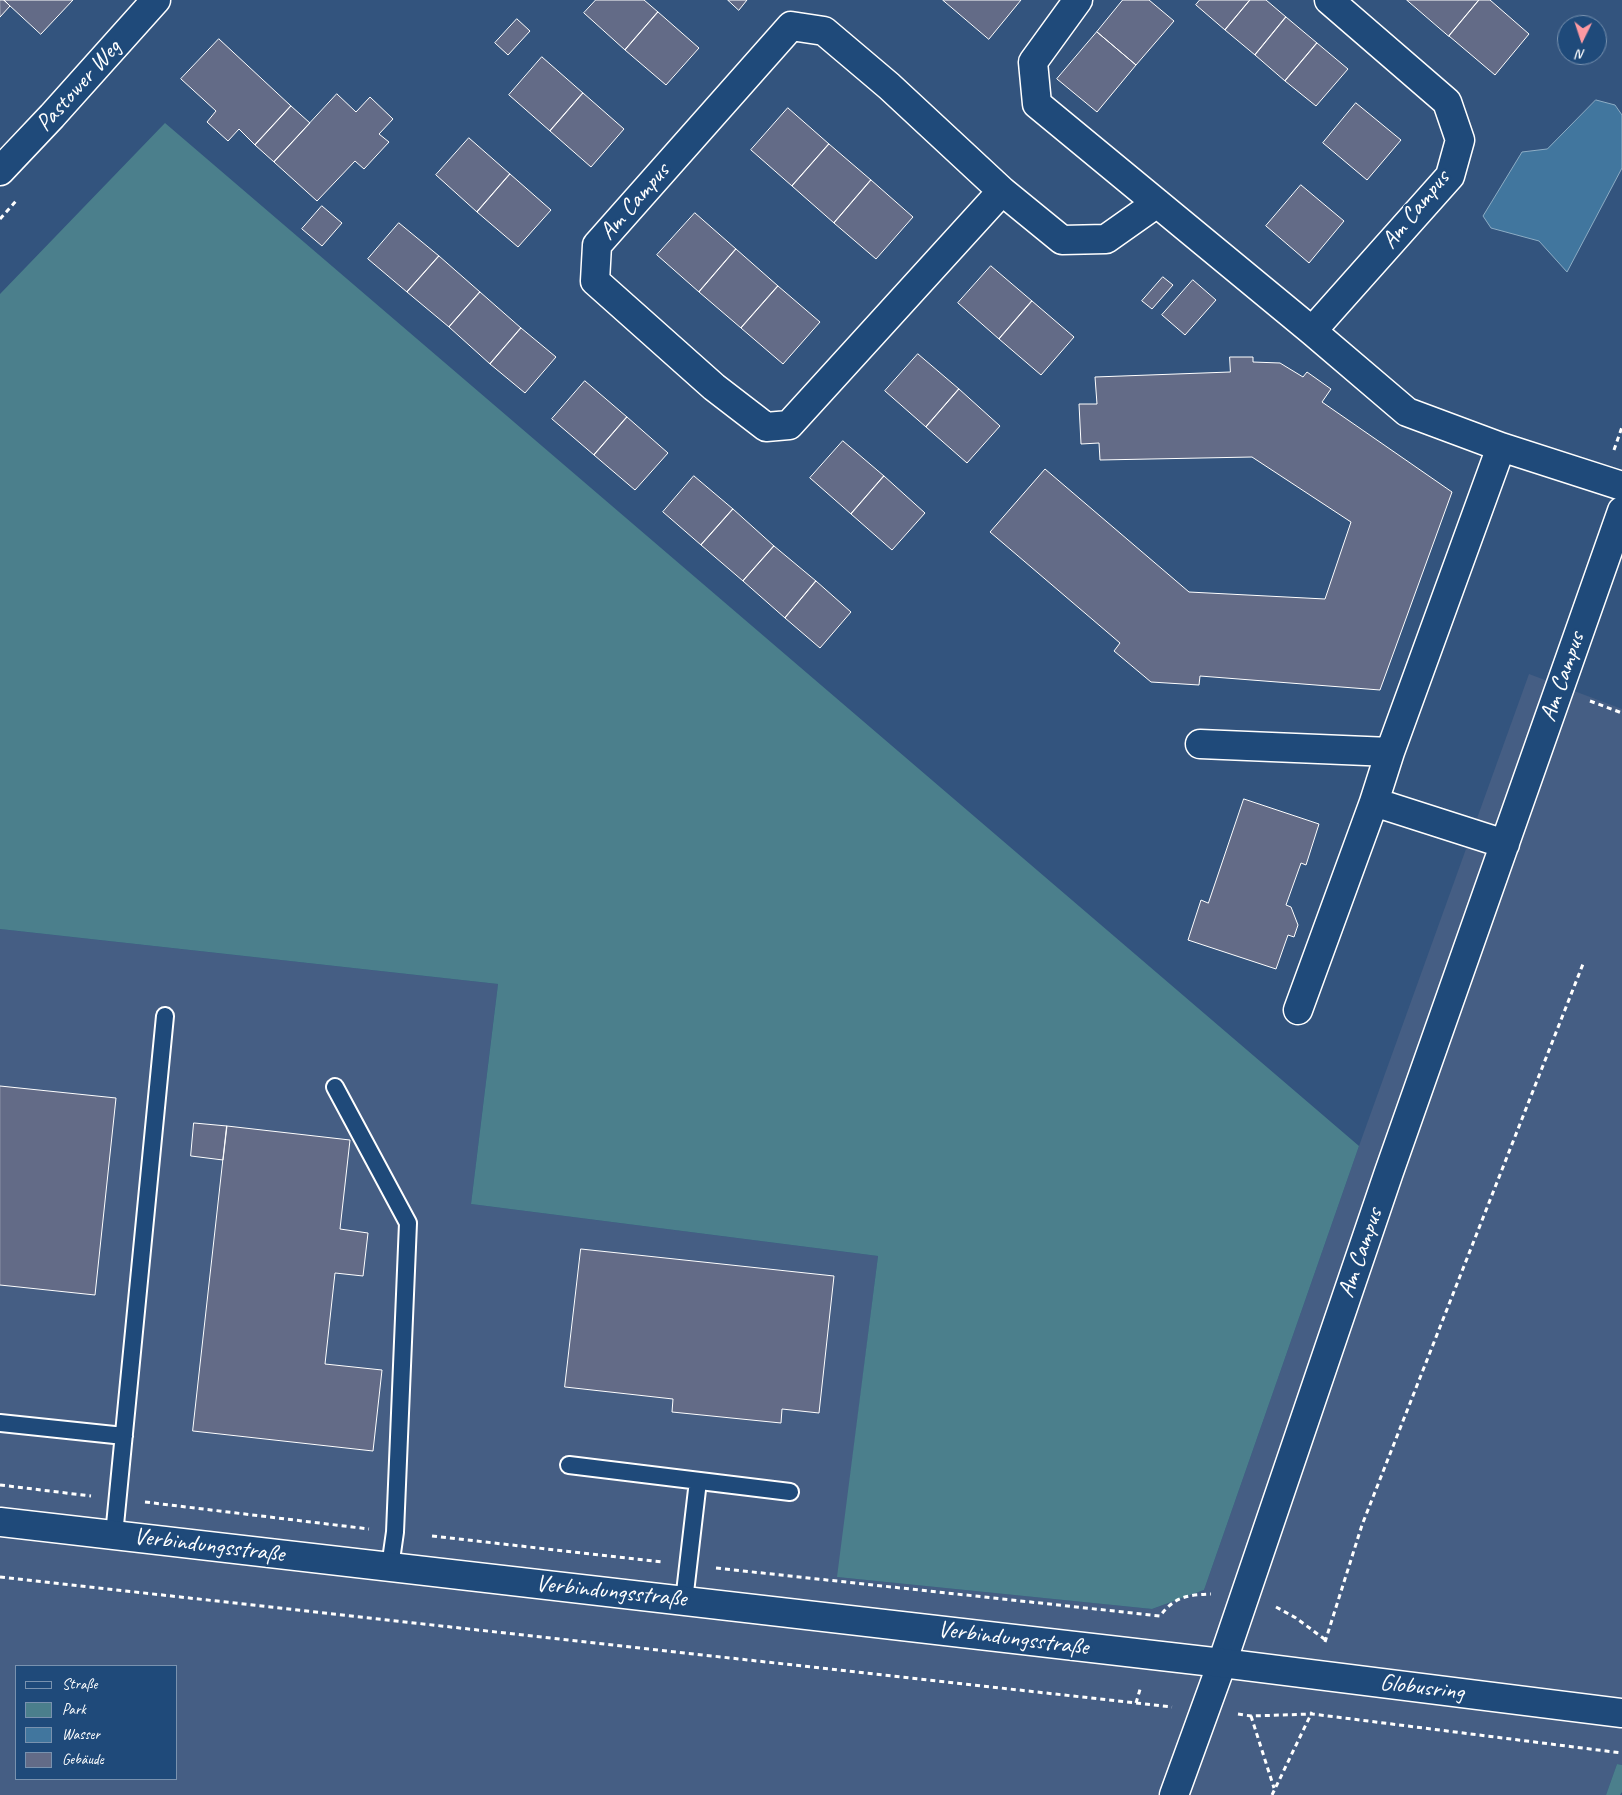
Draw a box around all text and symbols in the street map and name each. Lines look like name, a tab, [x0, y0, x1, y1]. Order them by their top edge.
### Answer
north arrow	[1557, 15, 1607, 65]
street label: Pastower Weg	[30, 34, 128, 138]
text: N	[1576, 46, 1586, 63]
street label: Am Campus	[594, 158, 676, 246]
street label: Am Campus	[1376, 165, 1456, 255]
street label: Am Campus	[1534, 628, 1592, 726]
street label: Am Campus	[1332, 1204, 1390, 1302]
street label: Verbindungsstraße	[132, 1522, 286, 1570]
street label: Verbindungsstraße	[534, 1570, 688, 1614]
street label: Verbindungsstraße	[936, 1615, 1090, 1663]
legend	[15, 1665, 178, 1780]
street label: Globusring	[1378, 1669, 1466, 1707]
text: Straße	[62, 1675, 97, 1694]
text: Park	[62, 1700, 86, 1719]
text: Wasser	[62, 1725, 100, 1744]
text: Gebäude	[62, 1750, 104, 1769]

